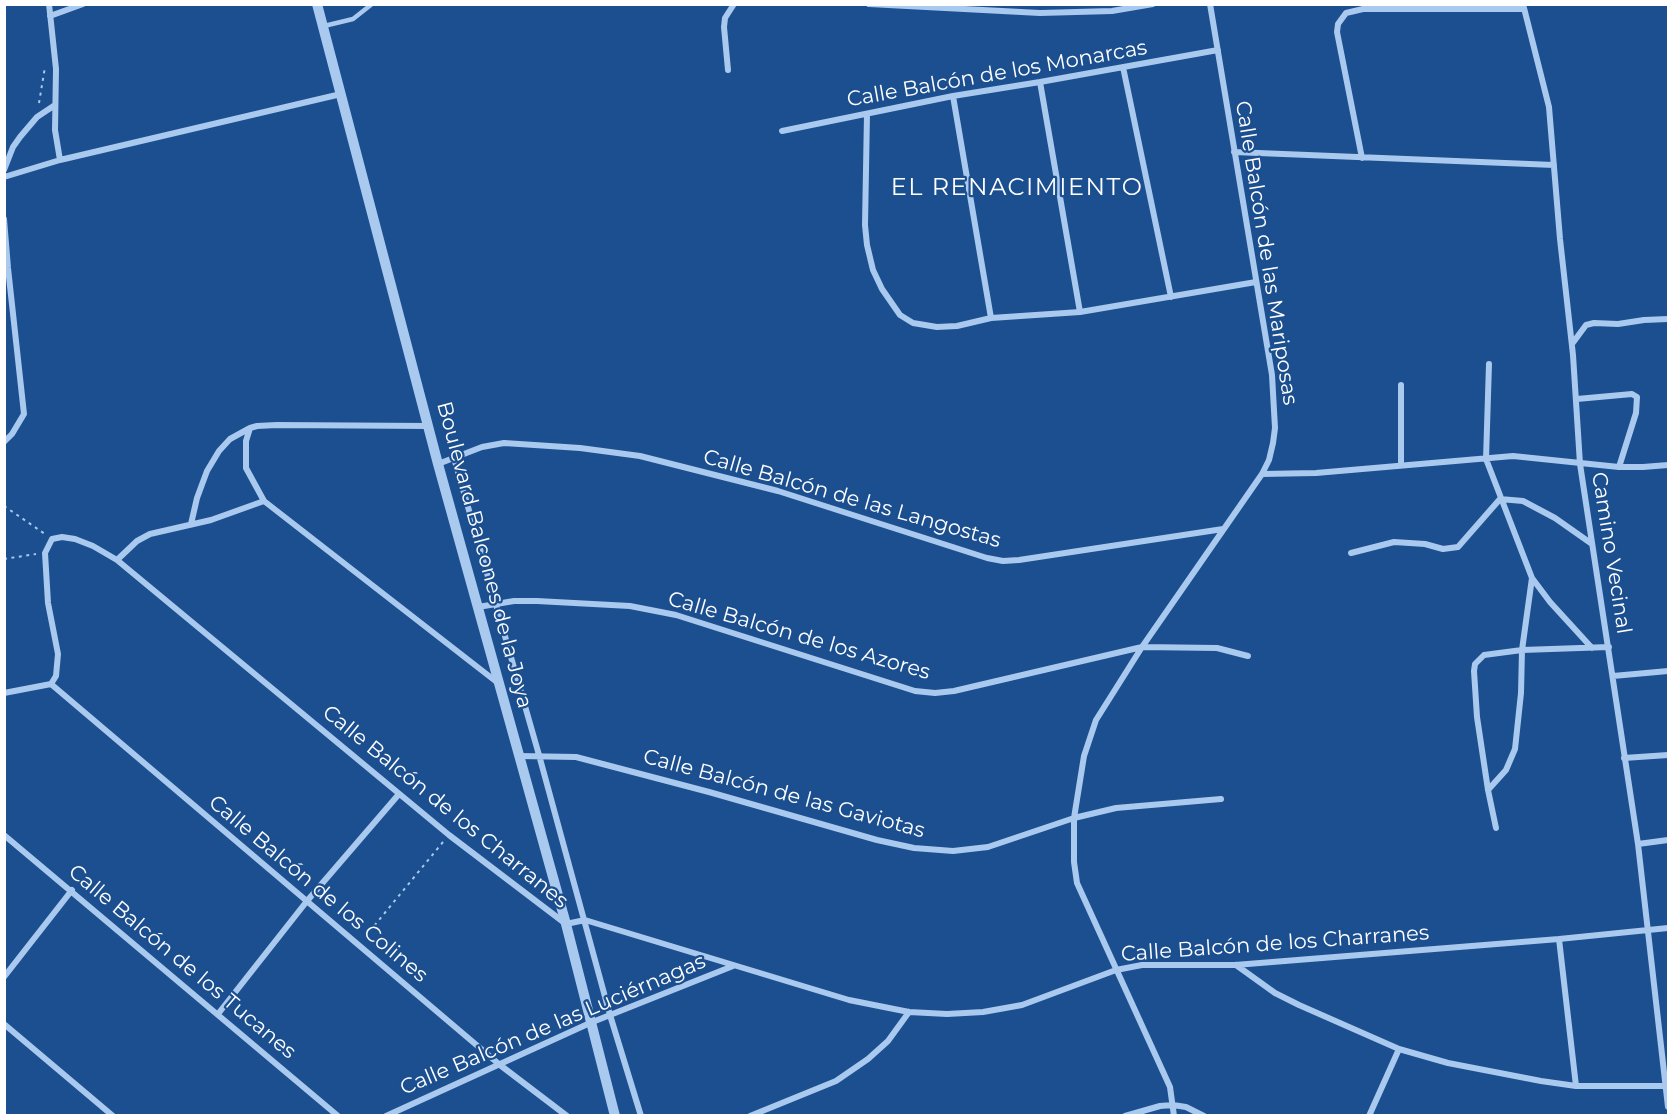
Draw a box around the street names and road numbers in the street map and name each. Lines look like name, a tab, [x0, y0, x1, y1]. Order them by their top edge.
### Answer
street label: Calle Balcón de los Monarcas	[845, 35, 1149, 113]
street label: Calle Balcón de las Mariposas	[1229, 99, 1303, 407]
street label: Boulevard Balcones de la Joya	[431, 399, 537, 711]
street label: Calle Balcón de las Langostas	[700, 444, 1004, 554]
street label: Camino Vecinal	[1586, 470, 1636, 636]
street label: Calle Balcón de los Azores	[665, 586, 933, 686]
street label: Calle Balcón de los Charranes	[317, 700, 573, 914]
street label: Calle Balcón de las Gaviotas	[640, 744, 928, 844]
street label: Calle Balcón de los Colines	[203, 790, 433, 988]
street label: Calle Balcón de los Tucanes	[63, 859, 301, 1065]
street label: Calle Balcón de los Charranes	[1120, 921, 1430, 967]
street label: Calle Balcón de las Luciérnagas	[396, 949, 710, 1101]

